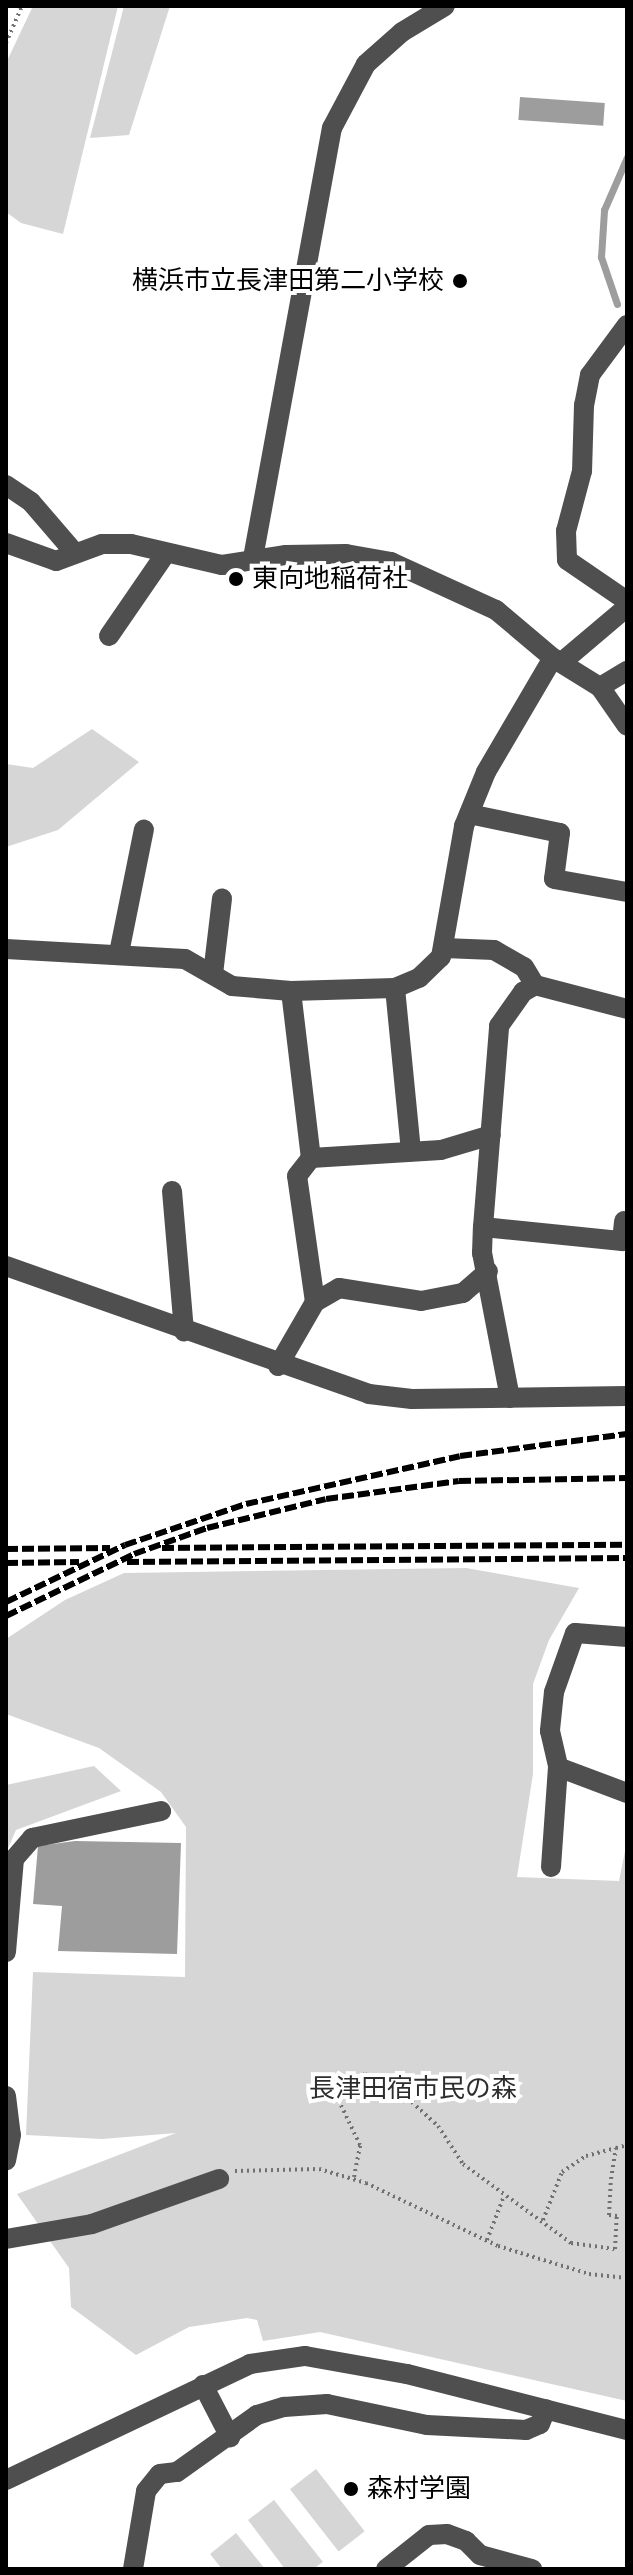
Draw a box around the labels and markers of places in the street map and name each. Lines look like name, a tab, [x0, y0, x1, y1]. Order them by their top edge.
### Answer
place label: 横浜市立長津田第二小学校	[132, 265, 444, 297]
marker: 横浜市立長津田第二小学校	[451, 272, 469, 290]
place label: 東向地稲荷社	[252, 563, 408, 595]
marker: 東向地稲荷社	[227, 570, 245, 588]
place label: 森村学園	[367, 2473, 471, 2505]
marker: 森村学園	[342, 2480, 360, 2498]

